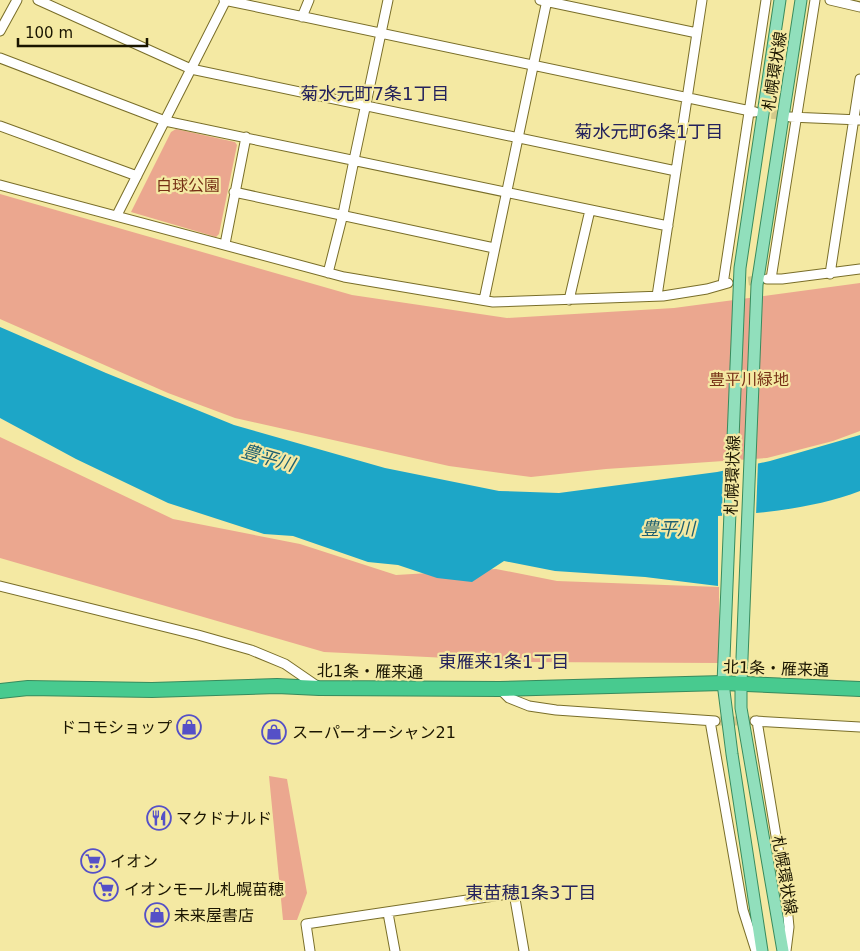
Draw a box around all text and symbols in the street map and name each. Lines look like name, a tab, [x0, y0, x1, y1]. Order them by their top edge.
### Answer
scale bar	[18, 15, 146, 47]
text: 100 m	[25, 24, 73, 42]
street label: 札幌環状線	[759, 30, 790, 112]
district label: 菊水元町7条1丁目	[301, 83, 449, 104]
district label: 菊水元町6条1丁目	[575, 121, 723, 142]
park label: 白球公園	[156, 176, 220, 195]
park label: 豊平川緑地	[709, 370, 789, 389]
street label: 札幌環状線	[722, 435, 743, 515]
water label: 豊平川	[239, 440, 299, 476]
water label: 豊平川	[641, 518, 697, 539]
district label: 東雁来1条1丁目	[439, 651, 569, 672]
street label: 北1条・雁来通	[723, 657, 829, 680]
street label: 北1条・雁来通	[317, 661, 423, 682]
shop icon: ドコモショップ	[176, 714, 202, 740]
place label: ドコモショップ	[60, 718, 172, 737]
shop icon: スーパーオーシャン21	[261, 719, 287, 745]
place label: スーパーオーシャン21	[292, 723, 456, 742]
restaurant icon: マクドナルド	[146, 805, 172, 831]
place label: マクドナルド	[176, 809, 272, 828]
street label: 札幌環状線	[768, 834, 801, 916]
supermarket icon: イオン	[80, 848, 106, 874]
place label: イオン	[110, 852, 158, 871]
supermarket icon: イオンモール札幌苗穂	[93, 876, 119, 902]
place label: イオンモール札幌苗穂	[124, 880, 284, 899]
district label: 東苗穂1条3丁目	[466, 882, 596, 903]
shop icon: 未来屋書店	[144, 902, 170, 928]
place label: 未来屋書店	[174, 906, 254, 925]

